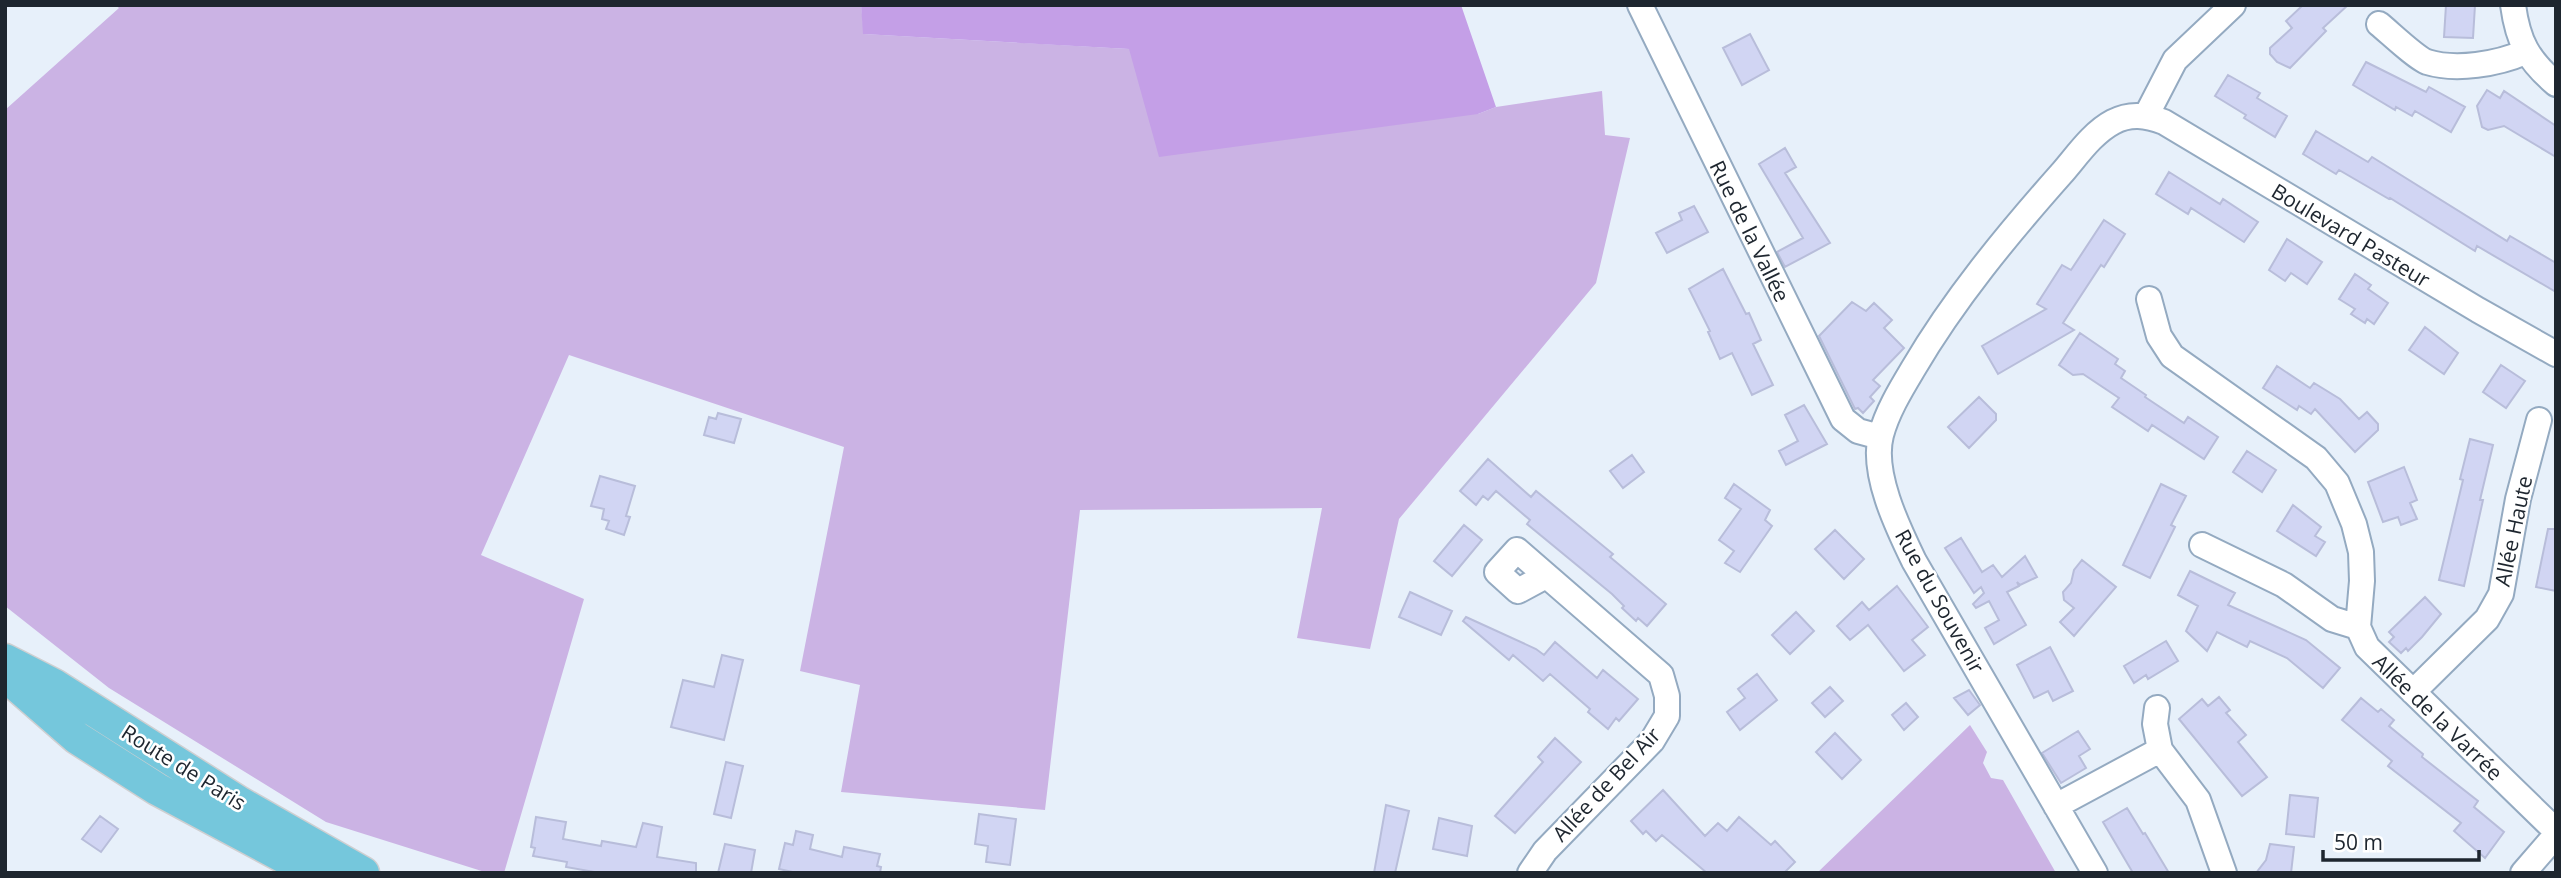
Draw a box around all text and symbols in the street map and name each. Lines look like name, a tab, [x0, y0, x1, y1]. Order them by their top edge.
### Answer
street label: Rue de la Vallée	[1704, 156, 1796, 306]
street label: Boulevard Pasteur	[2267, 177, 2436, 294]
street label: Allée Haute	[2488, 473, 2538, 589]
street label: Rue du Souvenir	[1889, 524, 1991, 678]
street label: Allée de la Varrée	[2367, 648, 2509, 786]
street label: Route de Paris	[117, 718, 251, 816]
street label: Allée de Bel Air	[1546, 721, 1666, 847]
scale bar	[2323, 818, 2479, 862]
text: 50 m	[2334, 828, 2383, 856]

